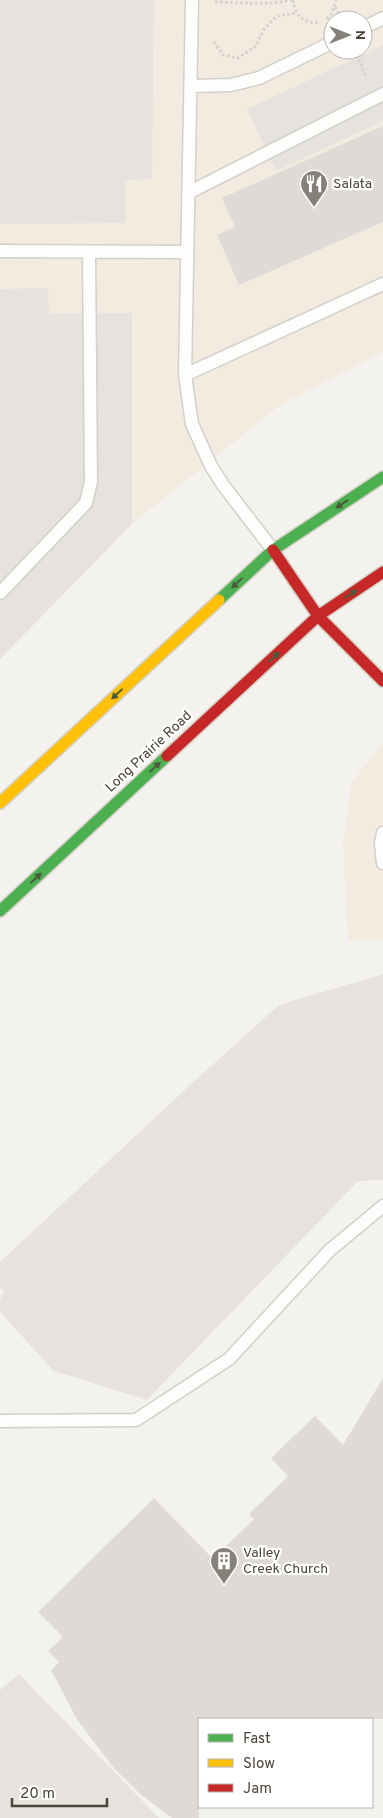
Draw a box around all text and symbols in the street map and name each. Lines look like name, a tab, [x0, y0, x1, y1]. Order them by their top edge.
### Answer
north arrow	[323, 10, 373, 60]
text: N	[351, 30, 368, 40]
restaurant icon: Salata	[299, 169, 329, 208]
place label: Salata	[333, 176, 372, 193]
one-way arrow	[336, 499, 349, 509]
one-way arrow	[230, 578, 243, 589]
one-way arrow	[344, 589, 357, 599]
one-way arrow	[268, 651, 280, 663]
one-way arrow	[112, 688, 124, 700]
street label: Long Prairie Road	[102, 708, 196, 796]
one-way arrow	[148, 761, 160, 773]
one-way arrow	[29, 872, 41, 884]
place label: Valley Creek Church	[243, 1545, 328, 1578]
building icon: Valley Creek Church	[209, 1546, 239, 1585]
legend	[198, 1718, 373, 1808]
text: Fast	[243, 1730, 271, 1749]
text: Slow	[243, 1755, 275, 1774]
scale bar	[12, 1776, 108, 1808]
text: Jam	[243, 1780, 272, 1799]
text: 20 m	[20, 1785, 55, 1804]

